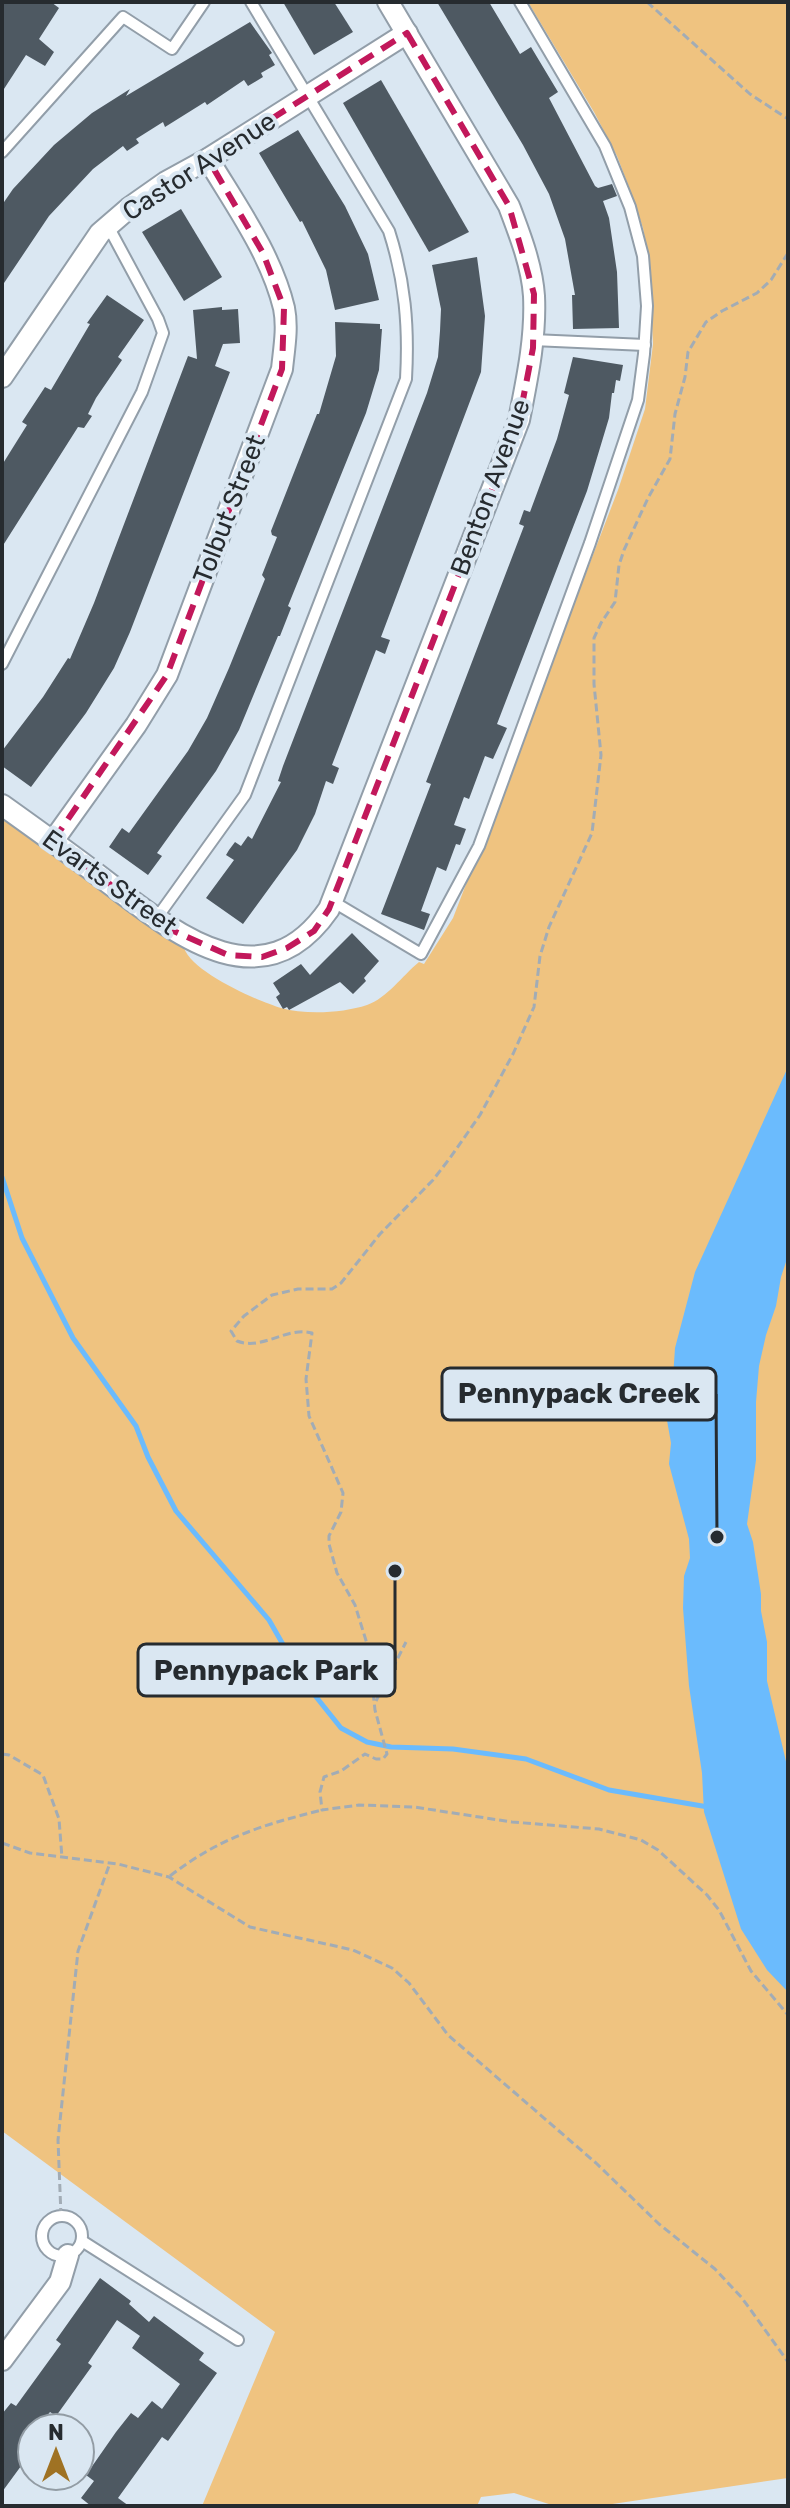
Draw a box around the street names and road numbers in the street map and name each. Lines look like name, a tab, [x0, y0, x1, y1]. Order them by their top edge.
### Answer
street label: Castor Avenue	[117, 105, 282, 227]
street label: Benton Avenue	[444, 395, 537, 579]
street label: Tolbut Street	[187, 431, 272, 588]
street label: Evarts Street	[36, 823, 183, 942]

